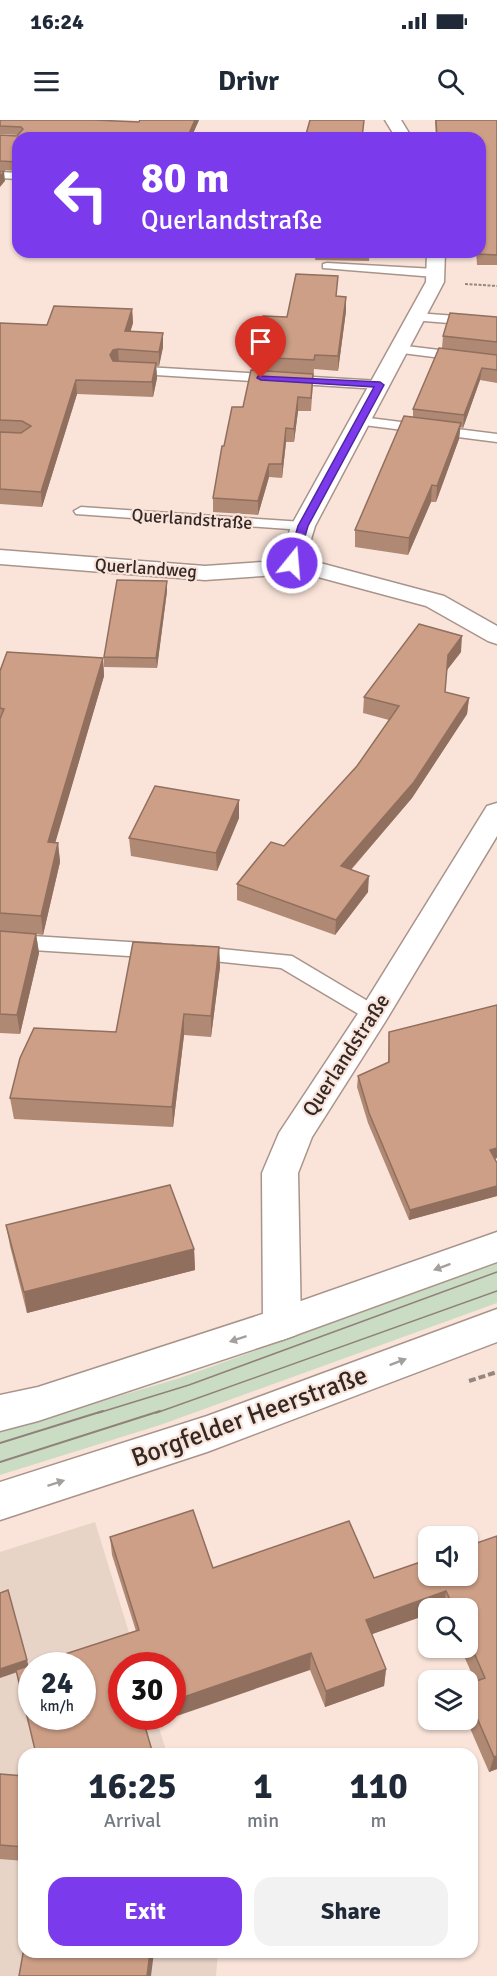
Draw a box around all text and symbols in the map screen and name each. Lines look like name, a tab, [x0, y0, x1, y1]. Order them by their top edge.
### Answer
text: 16:24	[30, 8, 84, 35]
icon: menu	[30, 65, 63, 98]
text: Drivr	[218, 65, 279, 98]
icon: search	[434, 65, 467, 98]
text: 80 m	[141, 153, 230, 204]
icon: left	[42, 156, 120, 234]
text: Querlandstraße	[141, 204, 323, 237]
pin	[235, 316, 286, 378]
icon: arrive	[244, 325, 277, 358]
street label: Querlandstraße	[131, 504, 253, 534]
position arrow	[260, 531, 324, 595]
street label: Querlandweg	[94, 553, 198, 583]
street label: Querlandstraße	[297, 989, 395, 1121]
one-way arrow	[433, 1262, 451, 1272]
one-way arrow	[229, 1334, 247, 1344]
one-way arrow	[389, 1357, 407, 1367]
street label: Borgfelder Heerstraße	[127, 1359, 372, 1475]
one-way arrow	[47, 1478, 65, 1488]
map controls	[418, 1526, 478, 1730]
button: sound	[418, 1526, 478, 1586]
button: search	[418, 1598, 478, 1658]
speed limit sign: 30	[108, 1652, 186, 1730]
text: 24	[41, 1665, 73, 1702]
button: layers	[418, 1670, 478, 1730]
text: km/h	[40, 1697, 74, 1715]
text: 16:25	[88, 1764, 177, 1809]
text: 1	[253, 1764, 273, 1809]
text: 110	[349, 1764, 408, 1809]
text: Arrival	[104, 1808, 161, 1833]
text: min	[247, 1808, 279, 1833]
text: m	[371, 1808, 387, 1833]
button: Exit	[48, 1877, 242, 1946]
button: Share	[254, 1877, 448, 1946]

